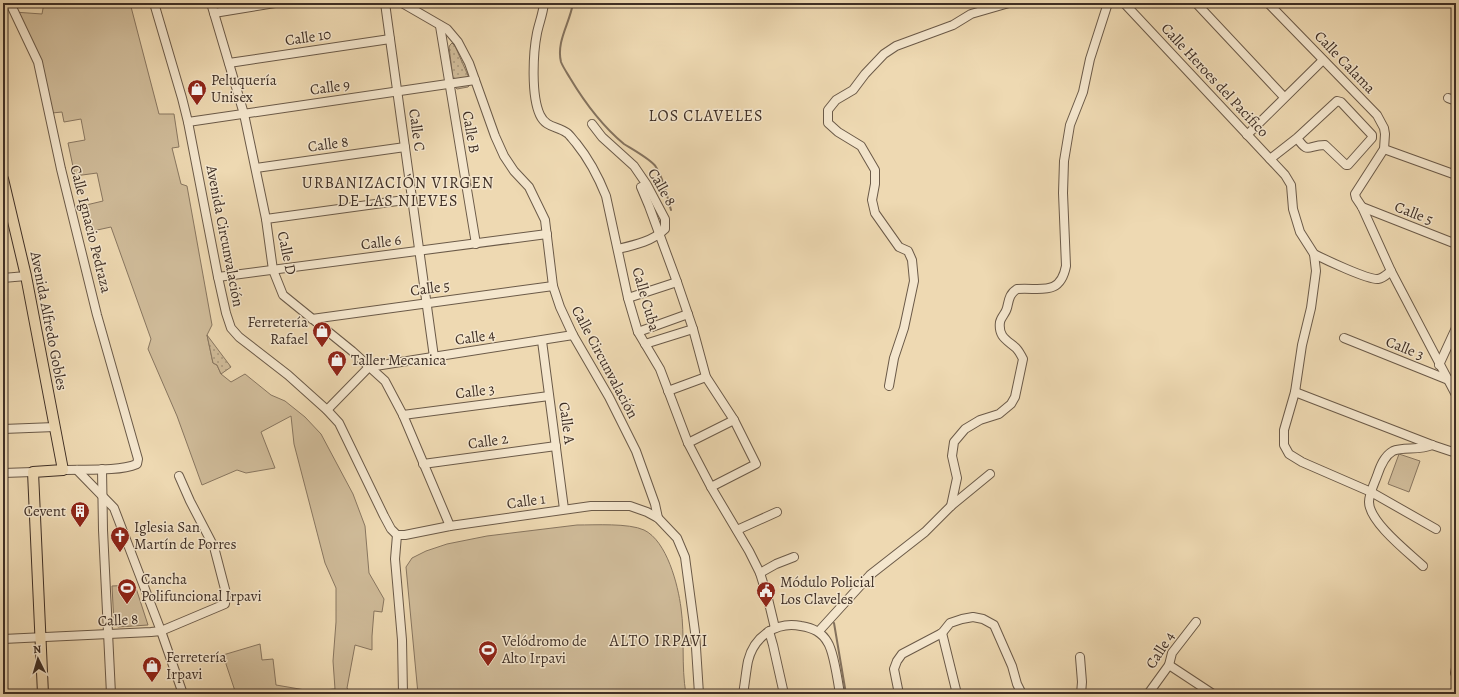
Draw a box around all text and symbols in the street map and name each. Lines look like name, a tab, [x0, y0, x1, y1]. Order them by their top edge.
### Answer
street label: Calle Heroes del Pacifico	[1157, 19, 1273, 141]
street label: Calle 10	[284, 24, 332, 50]
street label: Calle Calama	[1310, 26, 1380, 98]
place label: Peluquería Unisex	[211, 70, 277, 107]
street label: Calle 9	[309, 74, 351, 100]
shop icon: Peluquería Unisex	[186, 78, 208, 106]
district label: LOS CLAVELES	[649, 105, 763, 127]
street label: Calle C	[404, 107, 430, 153]
street label: Calle B	[457, 109, 485, 155]
street label: Calle 8	[306, 131, 350, 157]
street label: Calle Ignacio Pedraza	[65, 163, 117, 295]
street label: Avenida Circunvalación	[201, 163, 249, 308]
street label: Calle 8	[643, 164, 681, 210]
district label: URBANIZACIÓN VIRGEN DE LAS NIEVES	[302, 172, 494, 212]
street label: Calle 5	[1392, 197, 1436, 229]
street label: Calle D	[273, 229, 301, 277]
street label: Calle 6	[360, 230, 402, 254]
street label: Avenida Alfredo Gobles	[26, 249, 72, 392]
street label: Calle Cuba	[627, 265, 665, 333]
street label: Calle 5	[409, 275, 451, 301]
street label: Calle Circunvalación	[567, 302, 643, 422]
place label: Ferretería Rafael	[248, 312, 308, 349]
shop icon: Ferretería Rafael	[311, 320, 333, 348]
street label: Calle 4	[454, 324, 496, 350]
street label: Calle 3	[1383, 331, 1427, 365]
shop icon: Taller Mecanica	[326, 349, 348, 377]
place label: Taller Mecanica	[351, 350, 446, 370]
street label: Calle 3	[454, 379, 496, 403]
street label: Calle A	[554, 401, 580, 445]
street label: Calle 2	[467, 428, 509, 454]
street label: Calle 1	[506, 488, 546, 514]
building icon: Cevent	[69, 500, 91, 528]
place label: Cevent	[24, 501, 66, 521]
place label: Iglesia San Martín de Porres	[134, 517, 237, 554]
church icon: Iglesia San Martín de Porres	[109, 525, 131, 553]
place label: Cancha Polifuncional Irpavi	[141, 569, 262, 606]
place label: Módulo Policial Los Claveles	[780, 572, 875, 609]
sports icon: Cancha Polifuncional Irpavi	[116, 577, 138, 605]
public building icon: Módulo Policial Los Claveles	[755, 580, 777, 608]
street label: Calle 8	[97, 609, 139, 631]
street label: Calle 4	[1141, 627, 1179, 672]
district label: ALTO IRPAVI	[609, 630, 708, 652]
place label: Velódromo de Alto Irpavi	[501, 631, 587, 668]
north arrow	[18, 639, 58, 679]
sports icon: Velódromo de Alto Irpavi	[477, 639, 499, 667]
text: N	[33, 642, 42, 657]
place label: Ferretería Irpavi	[166, 647, 226, 684]
shop icon: Ferretería Irpavi	[141, 655, 163, 683]

